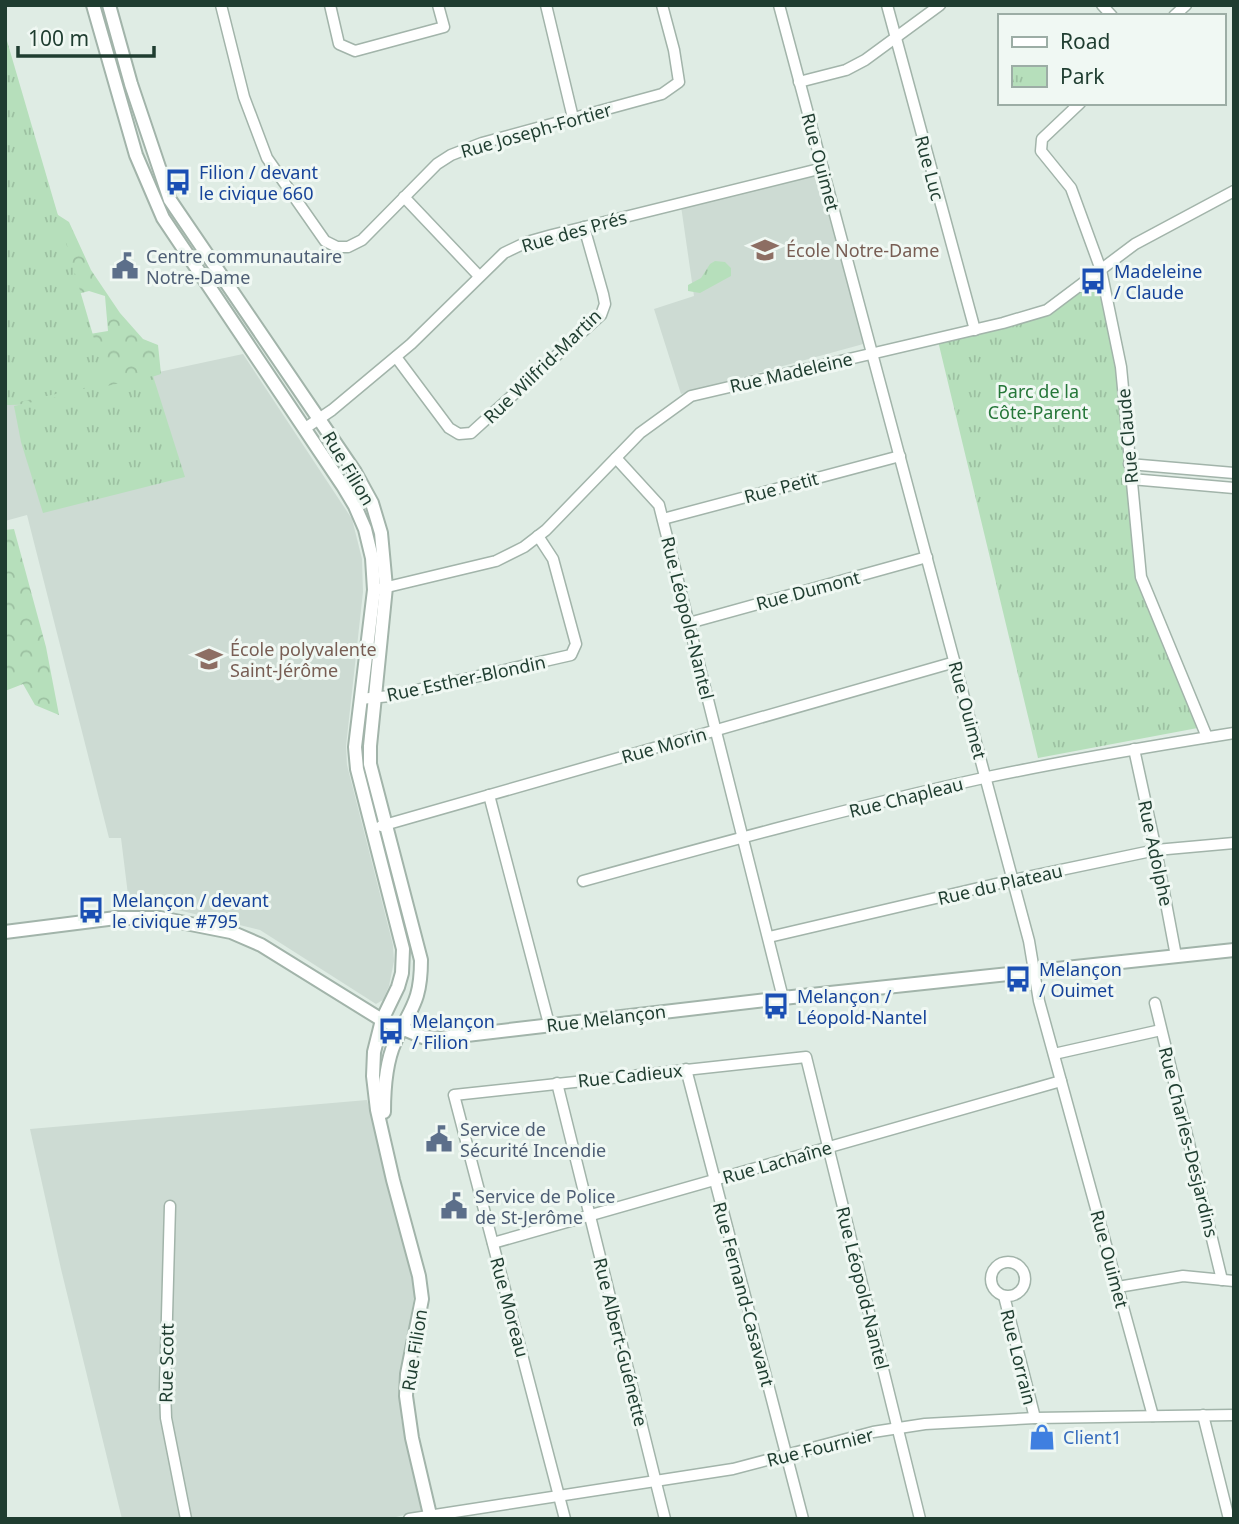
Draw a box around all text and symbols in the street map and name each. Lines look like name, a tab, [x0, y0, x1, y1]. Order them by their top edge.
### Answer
scale bar	[18, 14, 154, 58]
legend	[998, 14, 1225, 105]
text: 100 m	[28, 24, 89, 52]
text: Road	[1060, 27, 1110, 55]
text: Park	[1060, 62, 1105, 90]
street label: Rue Joseph-Fortier	[458, 97, 615, 163]
street label: Rue Ouimet	[796, 110, 846, 214]
street label: Rue Luc	[910, 133, 950, 203]
place label: Filion / devant le civique 660	[199, 160, 319, 205]
bus stop icon: Filion / devant le civique 660	[163, 167, 193, 197]
street label: Rue des Prés	[519, 205, 629, 257]
school or university icon: École Notre-Dame	[750, 235, 780, 265]
place label: École Notre-Dame	[786, 238, 939, 262]
place label: Centre communautaire Notre-Dame	[146, 244, 342, 289]
public building icon: Centre communautaire Notre-Dame	[110, 251, 140, 281]
place label: Madeleine / Claude	[1114, 259, 1202, 304]
bus stop icon: Madeleine / Claude	[1078, 266, 1108, 296]
street label: Rue Wilfrid-Martin	[478, 304, 606, 428]
street label: Rue Madeleine	[727, 346, 855, 398]
park label: Parc de la Côte-Parent	[988, 379, 1089, 424]
street label: Rue Claude	[1111, 387, 1143, 485]
street label: Rue Filion	[317, 426, 381, 510]
street label: Rue Petit	[741, 465, 821, 508]
street label: Rue Léopold-Nantel	[656, 534, 720, 702]
street label: Rue Dumont	[753, 564, 863, 615]
place label: École polyvalente Saint-Jérôme	[230, 637, 377, 682]
school or university icon: École polyvalente Saint-Jérôme	[194, 644, 224, 674]
street label: Rue Esther-Blondin	[384, 649, 548, 707]
street label: Rue Ouimet	[943, 658, 993, 762]
street label: Rue Morin	[619, 721, 709, 769]
street label: Rue Chapleau	[846, 771, 966, 823]
street label: Rue Adolphe	[1133, 798, 1179, 908]
street label: Rue du Plateau	[935, 858, 1065, 910]
place label: Melançon / devant le civique #795	[112, 888, 269, 933]
bus stop icon: Melançon / devant le civique #795	[76, 895, 106, 925]
place label: Melançon / Ouimet	[1039, 957, 1122, 1002]
bus stop icon: Melançon / Ouimet	[1003, 964, 1033, 994]
place label: Melançon / Léopold-Nantel	[797, 984, 927, 1029]
bus stop icon: Melançon / Léopold-Nantel	[761, 991, 791, 1021]
street label: Rue Melançon	[545, 999, 667, 1037]
place label: Melançon / Filion	[412, 1009, 495, 1054]
bus stop icon: Melançon / Filion	[376, 1016, 406, 1046]
street label: Rue Charles-Desjardins	[1154, 1044, 1224, 1240]
street label: Rue Cadieux	[576, 1058, 684, 1092]
place label: Service de Sécurité Incendie	[460, 1117, 606, 1162]
public building icon: Service de Sécurité Incendie	[424, 1124, 454, 1154]
street label: Rue Lachaîne	[720, 1135, 834, 1189]
place label: Service de Police de St-Jerôme	[475, 1184, 616, 1229]
public building icon: Service de Police de St-Jerôme	[439, 1191, 469, 1221]
street label: Rue Fernand-Casavant	[708, 1199, 780, 1390]
street label: Rue Léopold-Nantel	[831, 1204, 895, 1372]
street label: Rue Ouimet	[1085, 1207, 1135, 1311]
street label: Rue Moreau	[485, 1254, 535, 1360]
street label: Rue Albert-Guénette	[588, 1255, 654, 1429]
street label: Rue Filion	[396, 1307, 432, 1393]
street label: Rue Lorrain	[996, 1307, 1042, 1407]
street label: Rue Scott	[153, 1323, 179, 1403]
street label: Rue Fournier	[764, 1422, 876, 1472]
shop icon: Client1	[1027, 1422, 1057, 1452]
place label: Client1	[1063, 1425, 1122, 1449]

